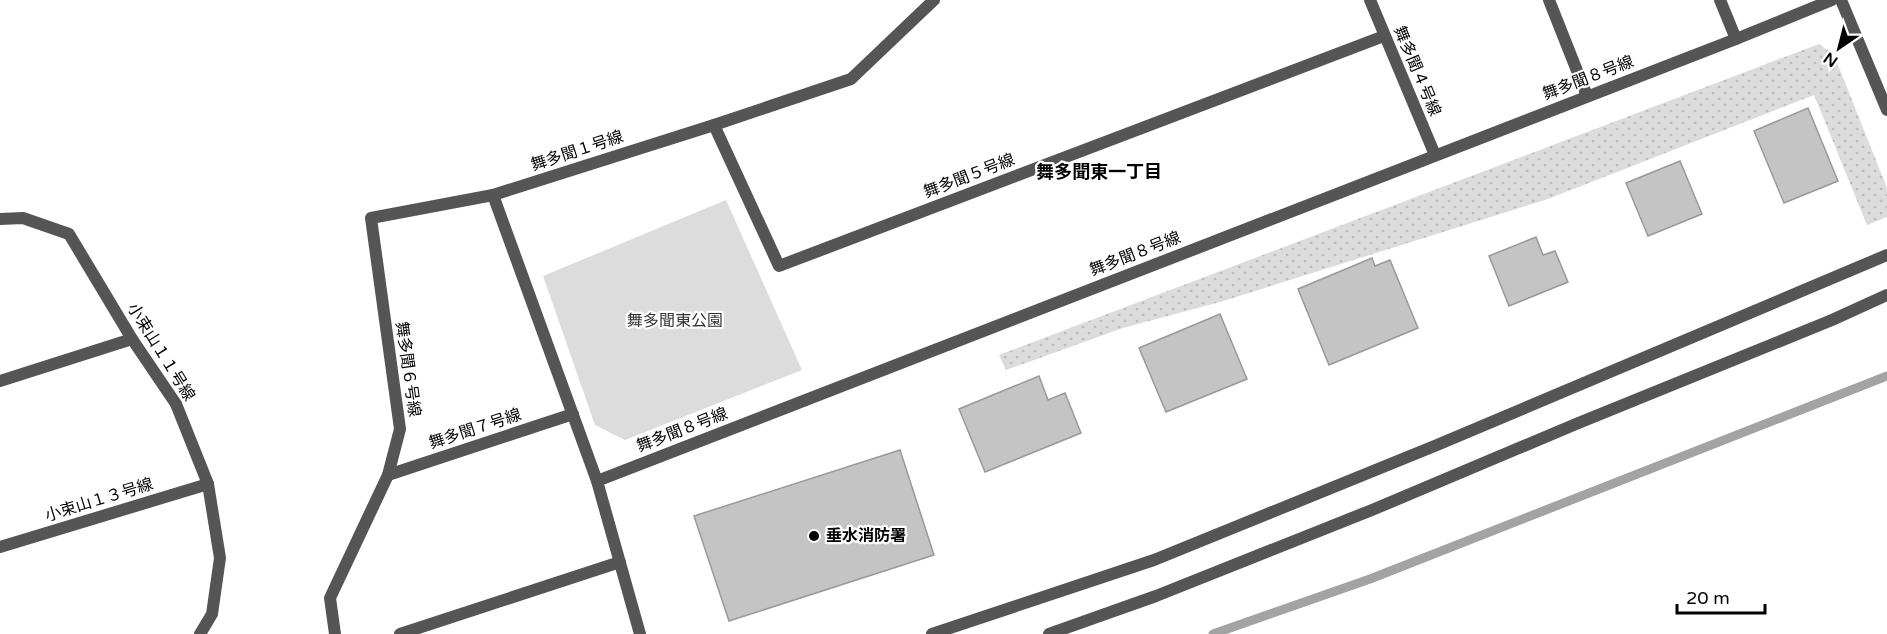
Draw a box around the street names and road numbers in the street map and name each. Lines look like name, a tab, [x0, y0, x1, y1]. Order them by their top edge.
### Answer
street label: 舞多聞４号線	[1389, 23, 1445, 119]
street label: 舞多聞８号線	[1540, 51, 1636, 105]
street label: 舞多聞１号線	[528, 127, 626, 175]
street label: 舞多聞５号線	[921, 149, 1017, 203]
street label: 舞多聞８号線	[1087, 227, 1183, 281]
street label: 小束山１１号線	[123, 299, 199, 405]
street label: 舞多聞６号線	[391, 320, 425, 418]
street label: 舞多聞８号線	[634, 403, 730, 457]
street label: 舞多聞７号線	[426, 405, 524, 453]
street label: 小束山１３号線	[43, 474, 155, 526]

